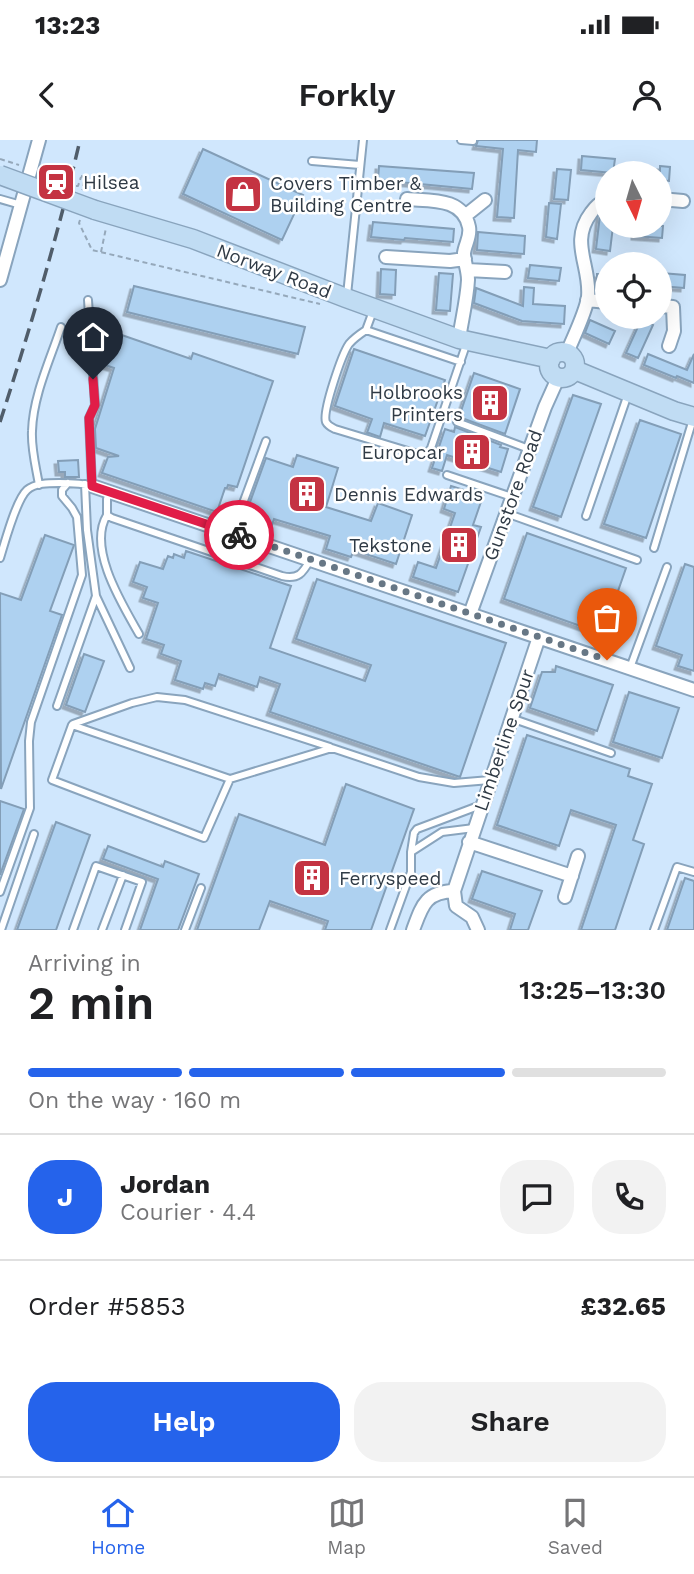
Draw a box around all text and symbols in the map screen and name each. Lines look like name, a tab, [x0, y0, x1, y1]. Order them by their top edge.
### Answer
text: 13:23	[35, 10, 100, 40]
icon: back	[28, 76, 66, 114]
text: Forkly	[299, 76, 395, 114]
icon: person	[628, 76, 666, 114]
station icon: Hilsea	[35, 161, 77, 203]
north arrow	[595, 161, 672, 238]
map controls	[595, 161, 672, 329]
place label: Hilsea	[83, 171, 140, 194]
place label: Covers Timber & Building Centre	[270, 172, 422, 217]
shop icon: Covers Timber & Building Centre	[222, 173, 264, 215]
street label: Norway Road	[213, 239, 335, 303]
button: locate	[595, 252, 672, 329]
pin	[63, 307, 123, 379]
icon: home	[74, 318, 112, 356]
place label: Holbrooks Printers	[369, 381, 463, 426]
building icon: Holbrooks Printers	[469, 382, 511, 424]
street label: Gunstore Road	[479, 426, 547, 564]
building icon: Europcar	[451, 431, 493, 473]
place label: Europcar	[362, 441, 445, 464]
building icon: Dennis Edwards	[286, 473, 328, 515]
place label: Dennis Edwards	[334, 483, 483, 506]
courier	[204, 500, 274, 570]
icon: bike	[220, 516, 258, 554]
building icon: Tekstone	[438, 524, 480, 566]
place label: Tekstone	[349, 534, 432, 557]
pin	[577, 588, 637, 660]
icon: bag	[588, 599, 626, 637]
street label: Limberline Spur	[469, 666, 539, 814]
building icon: Ferryspeed	[291, 857, 333, 899]
place label: Ferryspeed	[339, 867, 441, 890]
text: Arriving in	[28, 950, 141, 977]
text: 13:25–13:30	[519, 975, 666, 1005]
text: 2 min	[28, 976, 154, 1030]
text: On the way · 160 m	[28, 1087, 241, 1114]
button: chat	[500, 1160, 574, 1234]
button: phone	[592, 1160, 666, 1234]
text: Jordan	[120, 1169, 210, 1199]
text: J	[57, 1182, 73, 1212]
text: Courier · 4.4	[120, 1199, 256, 1226]
text: Order #5853	[28, 1291, 186, 1321]
text: £32.65	[580, 1291, 666, 1321]
button: Help	[28, 1382, 340, 1462]
button: Share	[354, 1382, 666, 1462]
tab: Home	[91, 1494, 145, 1559]
tab: Map	[327, 1494, 366, 1559]
tab: Saved	[548, 1494, 603, 1559]

